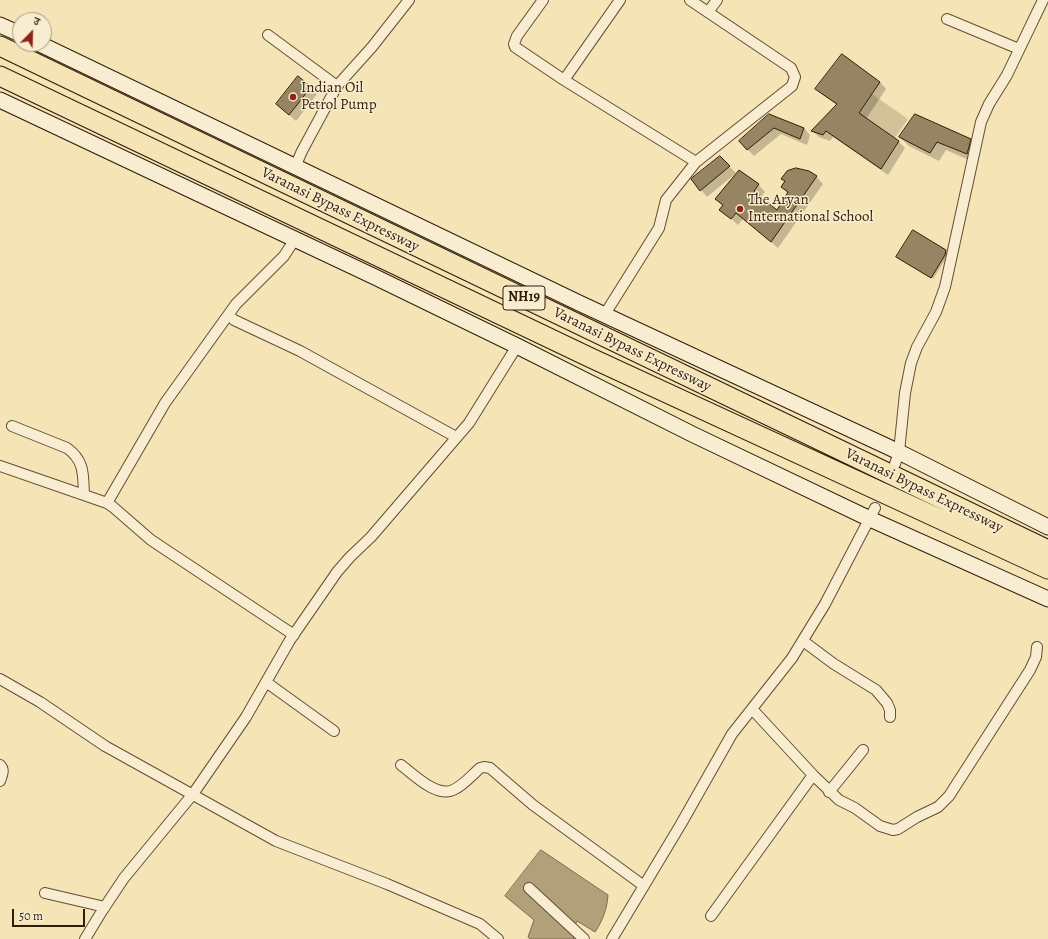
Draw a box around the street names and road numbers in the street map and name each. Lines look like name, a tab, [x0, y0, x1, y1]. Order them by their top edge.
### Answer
street label: Varanasi Bypass Expressway	[258, 164, 422, 256]
road number: NH19	[503, 286, 545, 310]
street label: Varanasi Bypass Expressway	[550, 304, 714, 396]
street label: Varanasi Bypass Expressway	[842, 445, 1006, 537]

